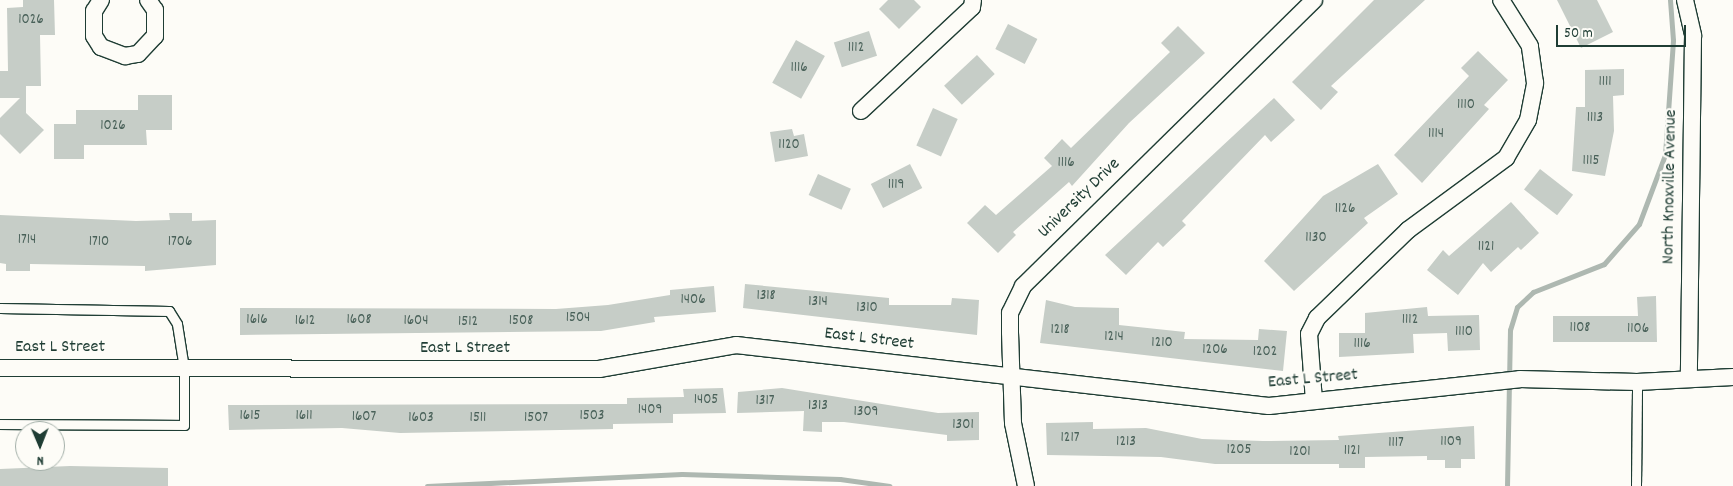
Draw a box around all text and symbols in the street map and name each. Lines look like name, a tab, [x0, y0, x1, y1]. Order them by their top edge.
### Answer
house number: 1026	[18, 12, 44, 30]
scale bar	[1558, 15, 1688, 47]
text: 50 m	[1564, 23, 1593, 45]
house number: 1112	[848, 40, 864, 58]
house number: 1116	[790, 60, 808, 78]
house number: 1111	[1598, 74, 1612, 92]
house number: 1110	[1457, 97, 1475, 115]
house number: 1113	[1587, 110, 1603, 128]
street label: North Knoxville Avenue	[1659, 110, 1683, 264]
house number: 1026	[100, 118, 126, 136]
house number: 1114	[1428, 126, 1444, 144]
house number: 1120	[778, 137, 800, 155]
house number: 1115	[1583, 153, 1599, 171]
street label: University Drive	[1034, 154, 1126, 244]
house number: 1116	[1057, 155, 1075, 173]
house number: 1119	[888, 177, 904, 195]
house number: 1126	[1335, 201, 1355, 219]
house number: 1130	[1305, 230, 1327, 248]
house number: 1714	[18, 232, 36, 250]
house number: 1710	[89, 234, 109, 252]
house number: 1706	[168, 234, 192, 252]
house number: 1121	[1478, 239, 1494, 257]
house number: 1318	[756, 288, 776, 306]
house number: 1406	[680, 292, 706, 310]
house number: 1314	[808, 294, 828, 312]
house number: 1310	[856, 300, 878, 318]
house number: 1504	[566, 310, 590, 328]
house number: 1616	[246, 312, 268, 330]
house number: 1608	[347, 312, 371, 330]
house number: 1112	[1402, 312, 1418, 330]
house number: 1612	[295, 313, 315, 331]
house number: 1604	[403, 313, 429, 331]
house number: 1508	[509, 313, 533, 331]
house number: 1512	[458, 314, 478, 332]
house number: 1108	[1570, 320, 1590, 338]
house number: 1106	[1627, 321, 1649, 339]
house number: 1218	[1050, 322, 1070, 340]
street label: East L Street	[823, 324, 915, 356]
house number: 1110	[1455, 324, 1473, 342]
house number: 1214	[1104, 329, 1124, 347]
house number: 1210	[1151, 335, 1173, 353]
house number: 1116	[1353, 336, 1371, 354]
street label: East L Street	[15, 337, 105, 359]
street label: East L Street	[420, 338, 510, 360]
house number: 1206	[1202, 342, 1228, 360]
house number: 1202	[1253, 344, 1277, 362]
street label: East L Street	[1267, 365, 1359, 395]
house number: 1405	[694, 392, 718, 410]
house number: 1317	[756, 393, 774, 411]
house number: 1313	[808, 398, 828, 416]
house number: 1409	[638, 402, 662, 420]
house number: 1309	[854, 404, 878, 422]
house number: 1615	[240, 408, 260, 426]
house number: 1611	[295, 408, 313, 426]
house number: 1503	[579, 408, 605, 426]
house number: 1607	[352, 409, 376, 427]
house number: 1603	[408, 410, 434, 428]
house number: 1511	[470, 410, 486, 428]
house number: 1507	[524, 410, 548, 428]
house number: 1301	[952, 417, 974, 435]
north arrow	[15, 421, 65, 471]
house number: 1217	[1061, 430, 1079, 448]
house number: 1213	[1116, 434, 1136, 452]
house number: 1109	[1440, 434, 1462, 452]
house number: 1117	[1388, 435, 1404, 453]
house number: 1205	[1227, 442, 1251, 460]
house number: 1121	[1344, 443, 1360, 461]
house number: 1201	[1289, 444, 1311, 462]
text: N	[37, 450, 44, 470]

